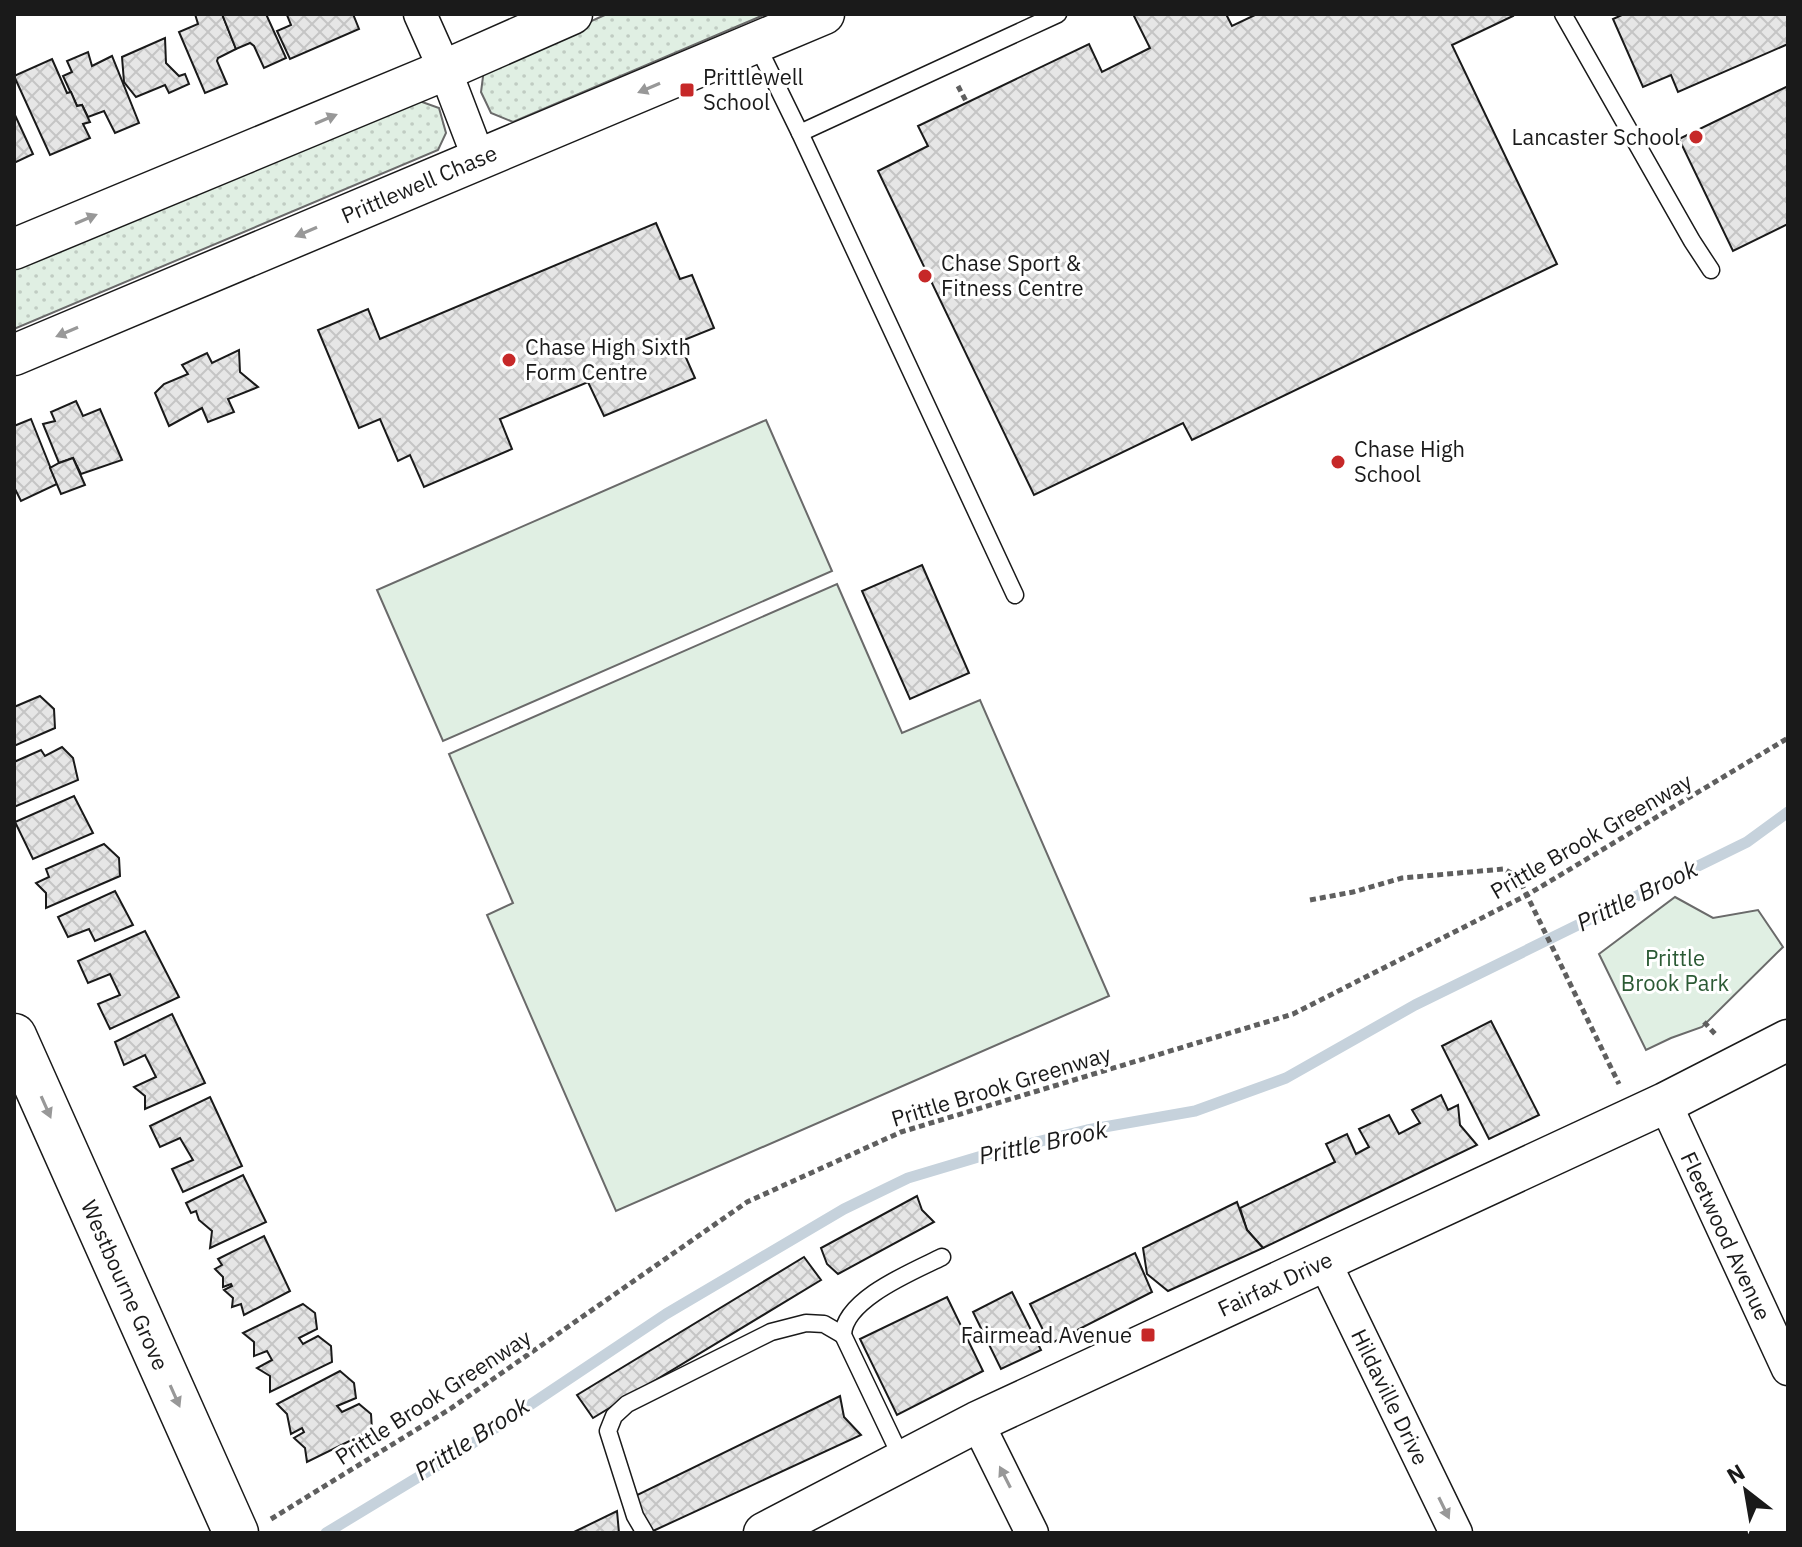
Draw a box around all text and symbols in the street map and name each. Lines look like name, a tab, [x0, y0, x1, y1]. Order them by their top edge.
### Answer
place label: Prittlewell School	[703, 62, 804, 116]
one-way arrow	[637, 81, 661, 94]
marker: Prittlewell School	[678, 81, 696, 99]
one-way arrow	[314, 113, 338, 126]
place label: Lancaster School	[1511, 122, 1680, 151]
marker: Lancaster School	[1687, 128, 1705, 146]
street label: Prittlewell Chase	[337, 138, 501, 229]
one-way arrow	[74, 213, 98, 226]
one-way arrow	[294, 225, 318, 238]
place label: Chase Sport & Fitness Centre	[941, 248, 1084, 302]
marker: Chase Sport & Fitness Centre	[916, 267, 934, 285]
one-way arrow	[55, 326, 78, 339]
place label: Chase High Sixth Form Centre	[525, 332, 691, 386]
marker: Chase High Sixth Form Centre	[500, 351, 518, 369]
place label: Chase High School	[1354, 434, 1465, 488]
marker: Chase High School	[1329, 453, 1347, 471]
street label: Prittle Brook Greenway	[1486, 768, 1696, 904]
water label: Prittle Brook	[1572, 854, 1702, 938]
park label: Prittle Brook Park	[1621, 943, 1730, 997]
street label: Prittle Brook Greenway	[888, 1038, 1114, 1133]
one-way arrow	[39, 1096, 53, 1119]
water label: Prittle Brook	[975, 1113, 1111, 1171]
street label: Fleetwood Avenue	[1675, 1147, 1778, 1325]
street label: Westbourne Grove	[75, 1195, 176, 1374]
street label: Fairfax Drive	[1213, 1244, 1337, 1323]
place label: Fairmead Avenue	[961, 1320, 1132, 1349]
street label: Prittle Brook Greenway	[330, 1324, 536, 1470]
street label: Hildaville Drive	[1345, 1324, 1436, 1470]
marker: Fairmead Avenue	[1139, 1326, 1157, 1344]
one-way arrow	[168, 1384, 182, 1408]
water label: Prittle Brook	[409, 1391, 535, 1487]
north arrow	[1706, 1451, 1786, 1531]
text: N	[1721, 1457, 1750, 1490]
one-way arrow	[998, 1466, 1011, 1489]
one-way arrow	[1437, 1496, 1451, 1520]

